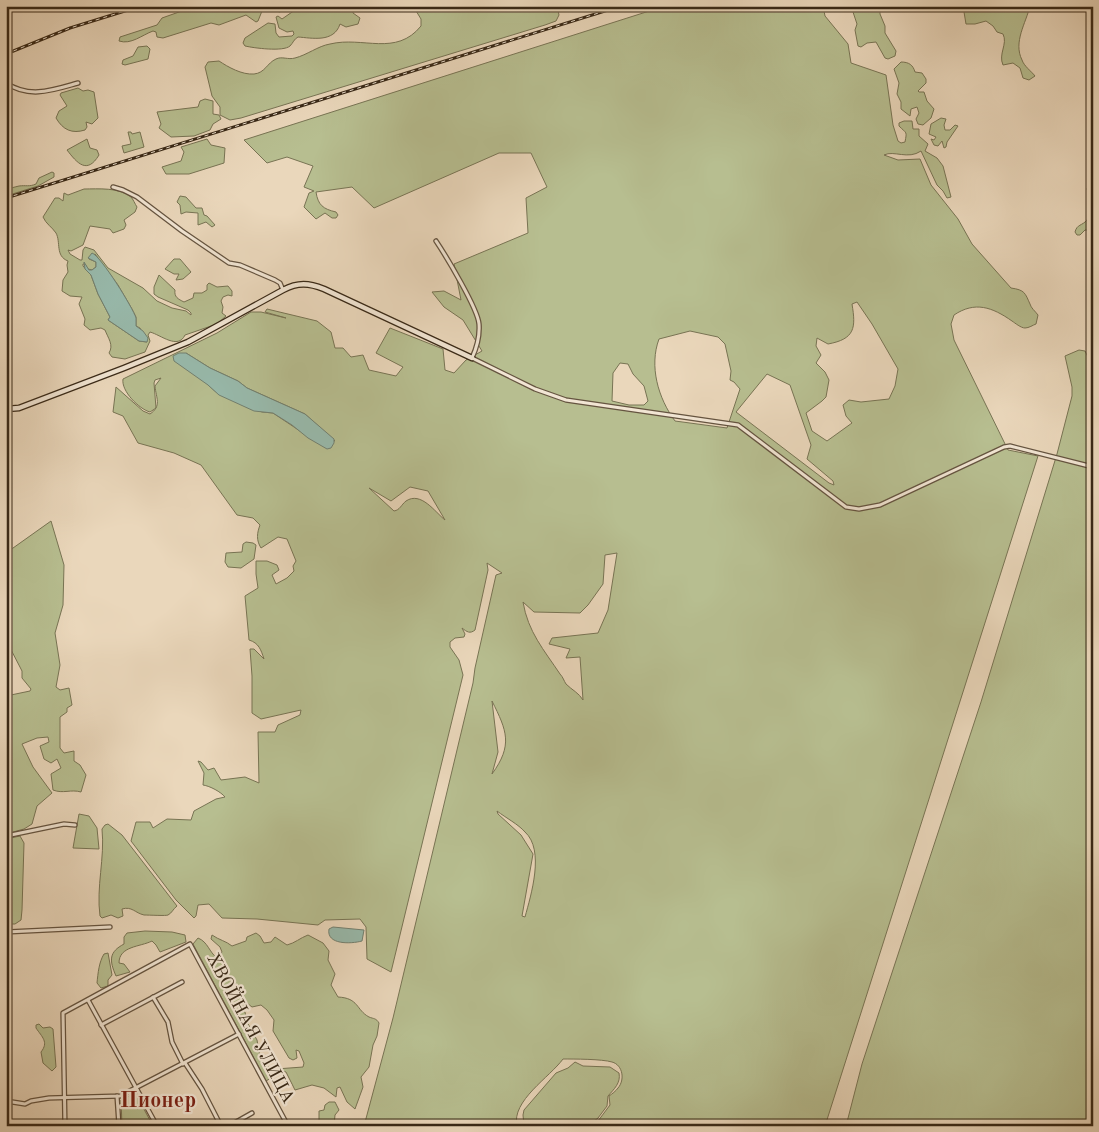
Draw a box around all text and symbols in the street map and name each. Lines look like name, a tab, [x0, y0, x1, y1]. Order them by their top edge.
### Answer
street label: ХВОЙНАЯ УЛИЦА	[203, 949, 301, 1107]
district label: Пионер	[120, 1090, 196, 1112]

